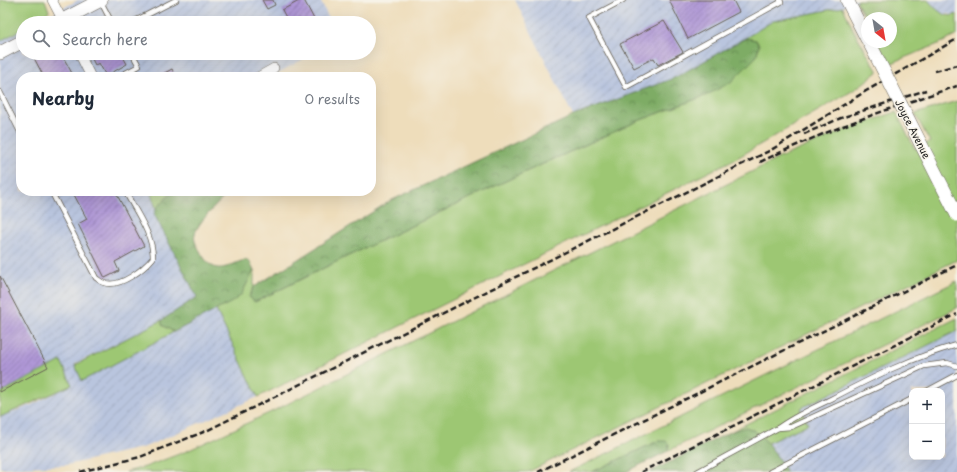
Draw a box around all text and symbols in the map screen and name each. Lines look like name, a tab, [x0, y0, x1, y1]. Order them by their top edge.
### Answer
north arrow	[861, 12, 897, 48]
search box	[16, 16, 376, 60]
icon: search	[30, 27, 52, 49]
text: Search here	[62, 27, 148, 50]
text: Nearby	[32, 85, 94, 111]
text: 0 results	[305, 89, 360, 108]
street label: Joyce Avenue	[891, 97, 935, 162]
map controls	[909, 388, 945, 460]
button: +	[909, 388, 945, 424]
button: −	[909, 424, 945, 460]

